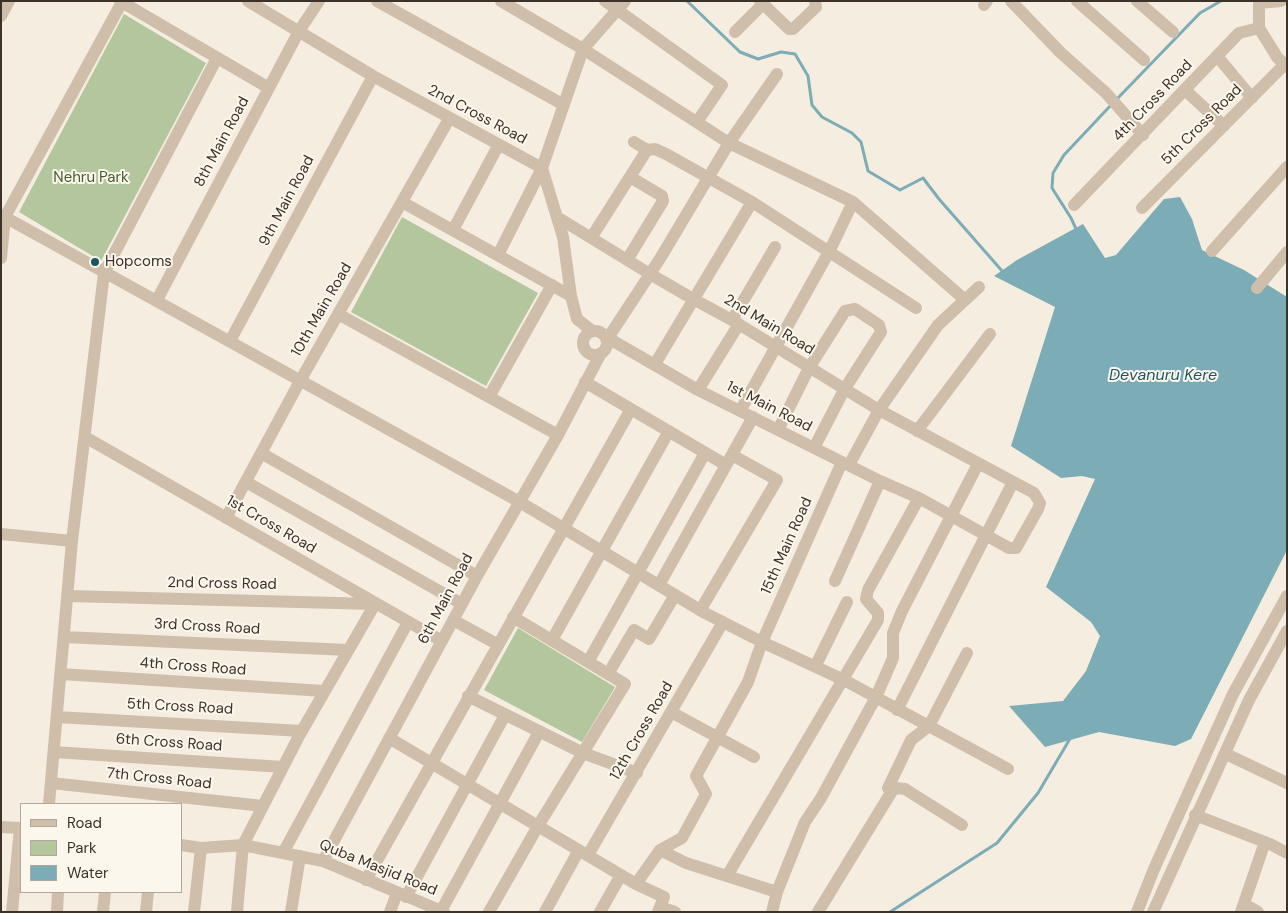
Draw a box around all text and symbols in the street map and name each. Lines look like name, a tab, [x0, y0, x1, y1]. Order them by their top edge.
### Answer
street label: 4th Cross Road	[1110, 56, 1196, 146]
street label: 2nd Cross Road	[424, 81, 530, 149]
street label: 5th Cross Road	[1158, 81, 1246, 169]
street label: 8th Main Road	[191, 94, 253, 190]
street label: 9th Main Road	[256, 153, 318, 249]
park label: Nehru Park	[53, 169, 129, 187]
place label: Hopcoms	[105, 253, 172, 271]
marker: Hopcoms	[89, 256, 101, 268]
street label: 10th Main Road	[288, 260, 356, 360]
street label: 2nd Main Road	[720, 291, 818, 359]
water label: Devanuru Kere	[1109, 366, 1217, 386]
street label: 1st Main Road	[723, 378, 815, 436]
street label: 1st Cross Road	[223, 492, 319, 558]
street label: 15th Main Road	[758, 495, 816, 597]
street label: 6th Main Road	[415, 551, 477, 647]
street label: 2nd Cross Road	[167, 574, 277, 594]
street label: 3rd Cross Road	[153, 615, 261, 639]
street label: 4th Cross Road	[139, 654, 247, 680]
street label: 12th Cross Road	[607, 679, 677, 783]
street label: 5th Cross Road	[126, 695, 234, 719]
street label: 6th Cross Road	[115, 730, 223, 756]
street label: 7th Cross Road	[106, 765, 212, 793]
legend	[20, 803, 182, 893]
text: Road	[67, 813, 102, 833]
street label: Quba Masjid Road	[316, 836, 440, 900]
text: Park	[67, 838, 97, 858]
text: Water	[67, 863, 108, 883]

